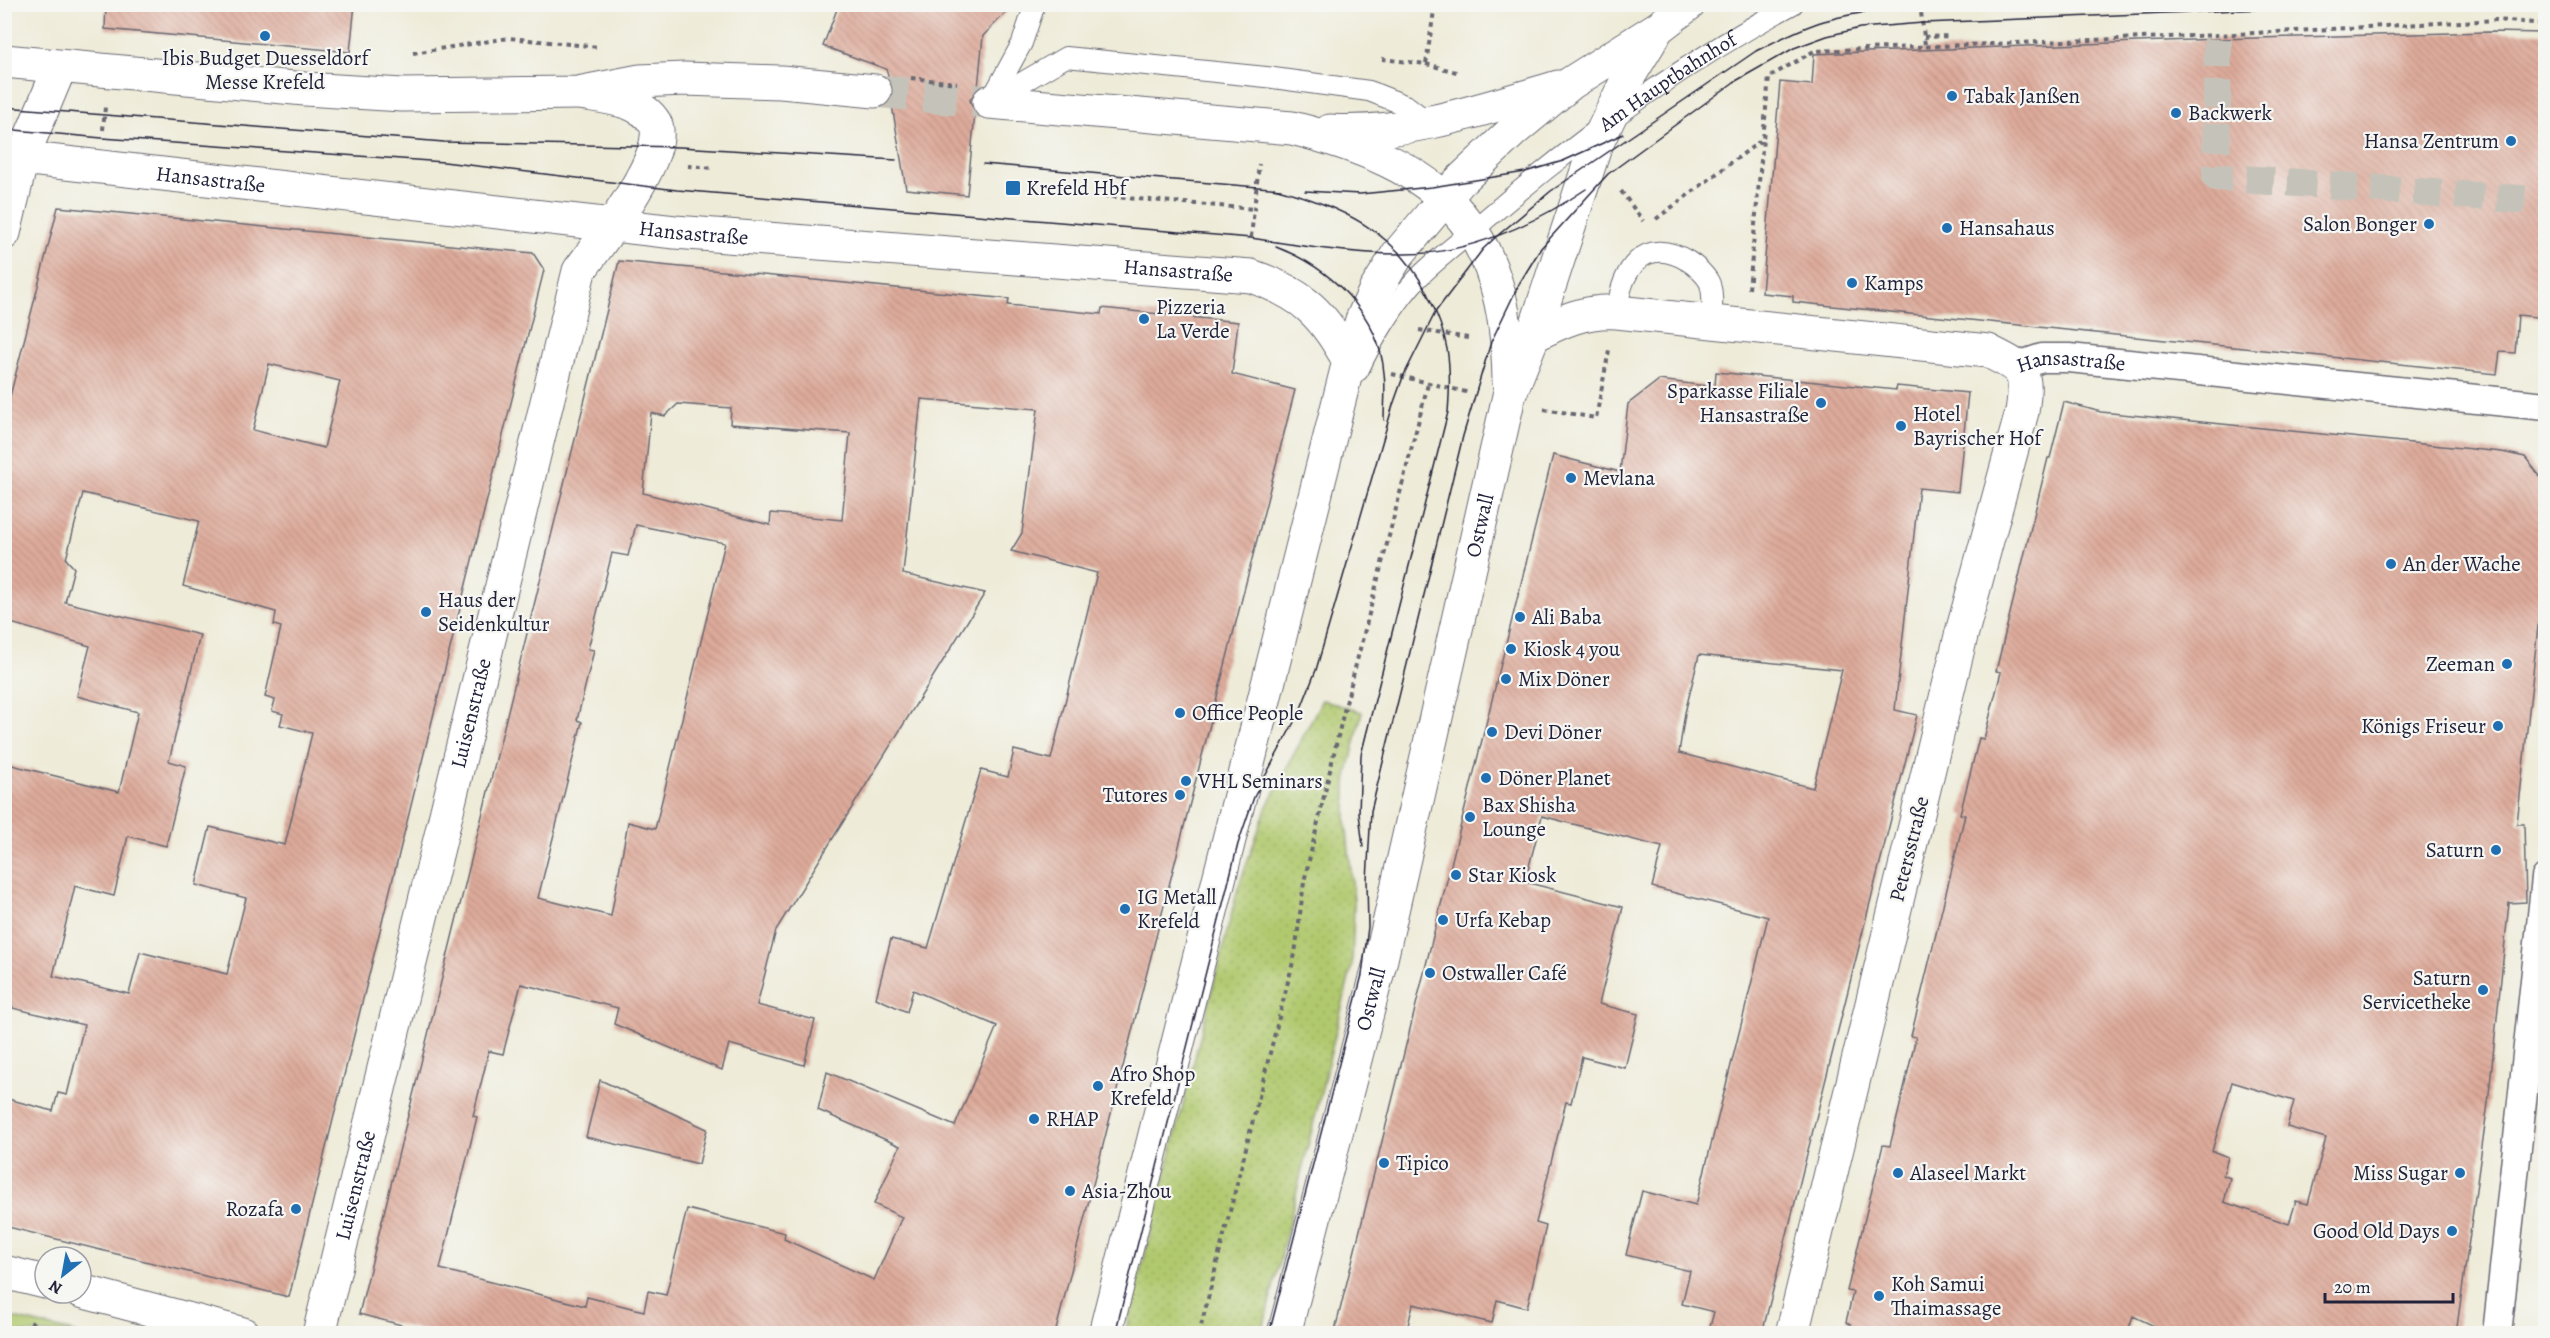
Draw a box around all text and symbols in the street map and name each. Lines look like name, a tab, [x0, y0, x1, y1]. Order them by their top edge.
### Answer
street label: Am Hauptbahnhof	[1592, 24, 1744, 138]
marker: Ibis Budget Duesseldorf Messe Krefeld	[258, 29, 272, 43]
place label: Ibis Budget Duesseldorf Messe Krefeld	[162, 44, 371, 96]
place label: Tabak Janßen	[1964, 82, 2080, 110]
marker: Tabak Janßen	[1945, 89, 1959, 103]
place label: Backwerk	[2188, 99, 2273, 127]
marker: Backwerk	[2169, 106, 2183, 120]
place label: Hansa Zentrum	[2364, 127, 2499, 155]
marker: Hansa Zentrum	[2504, 134, 2518, 148]
street label: Hansastraße	[155, 159, 267, 200]
place label: Krefeld Hbf	[1026, 174, 1129, 202]
marker: Krefeld Hbf	[1004, 179, 1022, 197]
place label: Salon Bonger	[2303, 210, 2417, 238]
street label: Hansastraße	[637, 214, 749, 252]
place label: Hansahaus	[1959, 214, 2055, 242]
marker: Salon Bonger	[2422, 217, 2436, 231]
marker: Hansahaus	[1940, 221, 1954, 235]
street label: Hansastraße	[1122, 252, 1234, 289]
place label: Kamps	[1864, 269, 1924, 297]
marker: Kamps	[1845, 276, 1859, 290]
place label: Pizzeria La Verde	[1156, 293, 1230, 345]
marker: Pizzeria La Verde	[1137, 312, 1151, 326]
street label: Hansastraße	[2013, 344, 2127, 380]
place label: Sparkasse Filiale Hansastraße	[1667, 377, 1809, 429]
marker: Sparkasse Filiale Hansastraße	[1814, 396, 1828, 410]
place label: Hotel Bayrischer Hof	[1913, 400, 2044, 452]
marker: Hotel Bayrischer Hof	[1894, 419, 1908, 433]
place label: Mevlana	[1583, 464, 1656, 492]
marker: Mevlana	[1564, 471, 1578, 485]
street label: Ostwall	[1459, 491, 1500, 560]
place label: An der Wache	[2402, 550, 2521, 578]
marker: An der Wache	[2384, 557, 2398, 571]
place label: Haus der Seidenkultur	[438, 586, 550, 638]
place label: Ali Baba	[1531, 603, 1602, 631]
marker: Haus der Seidenkultur	[419, 605, 433, 619]
marker: Ali Baba	[1513, 610, 1527, 624]
place label: Kiosk 4 you	[1523, 635, 1621, 663]
marker: Kiosk 4 you	[1504, 642, 1518, 656]
place label: Zeeman	[2426, 650, 2495, 678]
street label: Luisenstraße	[444, 655, 498, 771]
marker: Zeeman	[2500, 657, 2514, 671]
place label: Mix Döner	[1518, 665, 1610, 693]
marker: Mix Döner	[1499, 672, 1513, 686]
place label: Office People	[1192, 699, 1303, 727]
marker: Office People	[1173, 706, 1187, 720]
place label: Königs Friseur	[2361, 712, 2486, 740]
place label: Devi Döner	[1504, 718, 1602, 746]
marker: Königs Friseur	[2491, 719, 2505, 733]
marker: Devi Döner	[1485, 725, 1499, 739]
place label: Döner Planet	[1498, 764, 1611, 792]
place label: VHL Seminars	[1197, 767, 1323, 795]
marker: Döner Planet	[1479, 771, 1493, 785]
marker: VHL Seminars	[1179, 774, 1193, 788]
place label: Tutores	[1103, 781, 1168, 809]
marker: Tutores	[1173, 788, 1187, 802]
place label: Bax Shisha Lounge	[1482, 791, 1576, 843]
street label: Petersstraße	[1882, 793, 1936, 905]
marker: Bax Shisha Lounge	[1463, 810, 1477, 824]
place label: Saturn	[2426, 836, 2484, 864]
marker: Saturn	[2489, 843, 2503, 857]
place label: Star Kiosk	[1468, 861, 1557, 889]
marker: Star Kiosk	[1449, 868, 1463, 882]
place label: IG Metall Krefeld	[1137, 883, 1217, 935]
marker: IG Metall Krefeld	[1118, 902, 1132, 916]
place label: Urfa Kebap	[1455, 906, 1551, 934]
marker: Urfa Kebap	[1436, 913, 1450, 927]
place label: Ostwaller Café	[1442, 959, 1567, 987]
street label: Ostwall	[1349, 964, 1392, 1034]
place label: Saturn Servicetheke	[2362, 964, 2471, 1016]
marker: Ostwaller Café	[1423, 966, 1437, 980]
marker: Saturn Servicetheke	[2476, 983, 2490, 997]
place label: Afro Shop Krefeld	[1109, 1060, 1195, 1112]
marker: Afro Shop Krefeld	[1091, 1079, 1105, 1093]
place label: RHAP	[1046, 1105, 1099, 1133]
marker: RHAP	[1027, 1112, 1041, 1126]
street label: Luisenstraße	[328, 1128, 382, 1243]
place label: Tipico	[1396, 1149, 1449, 1177]
marker: Tipico	[1377, 1156, 1391, 1170]
place label: Alaseel Markt	[1909, 1159, 2026, 1187]
place label: Miss Sugar	[2353, 1159, 2448, 1187]
marker: Alaseel Markt	[1891, 1166, 1905, 1180]
marker: Miss Sugar	[2453, 1166, 2467, 1180]
place label: Asia-Zhou	[1081, 1177, 1172, 1205]
marker: Asia-Zhou	[1063, 1184, 1077, 1198]
place label: Rozafa	[225, 1195, 284, 1223]
marker: Rozafa	[289, 1202, 303, 1216]
place label: Good Old Days	[2313, 1217, 2440, 1245]
marker: Good Old Days	[2445, 1224, 2459, 1238]
north arrow	[33, 1245, 93, 1305]
scale bar	[2325, 1266, 2452, 1304]
place label: Koh Samui Thaimassage	[1891, 1270, 2001, 1322]
text: N	[45, 1274, 66, 1299]
text: 20 m	[2334, 1275, 2371, 1299]
marker: Koh Samui Thaimassage	[1872, 1289, 1886, 1303]

